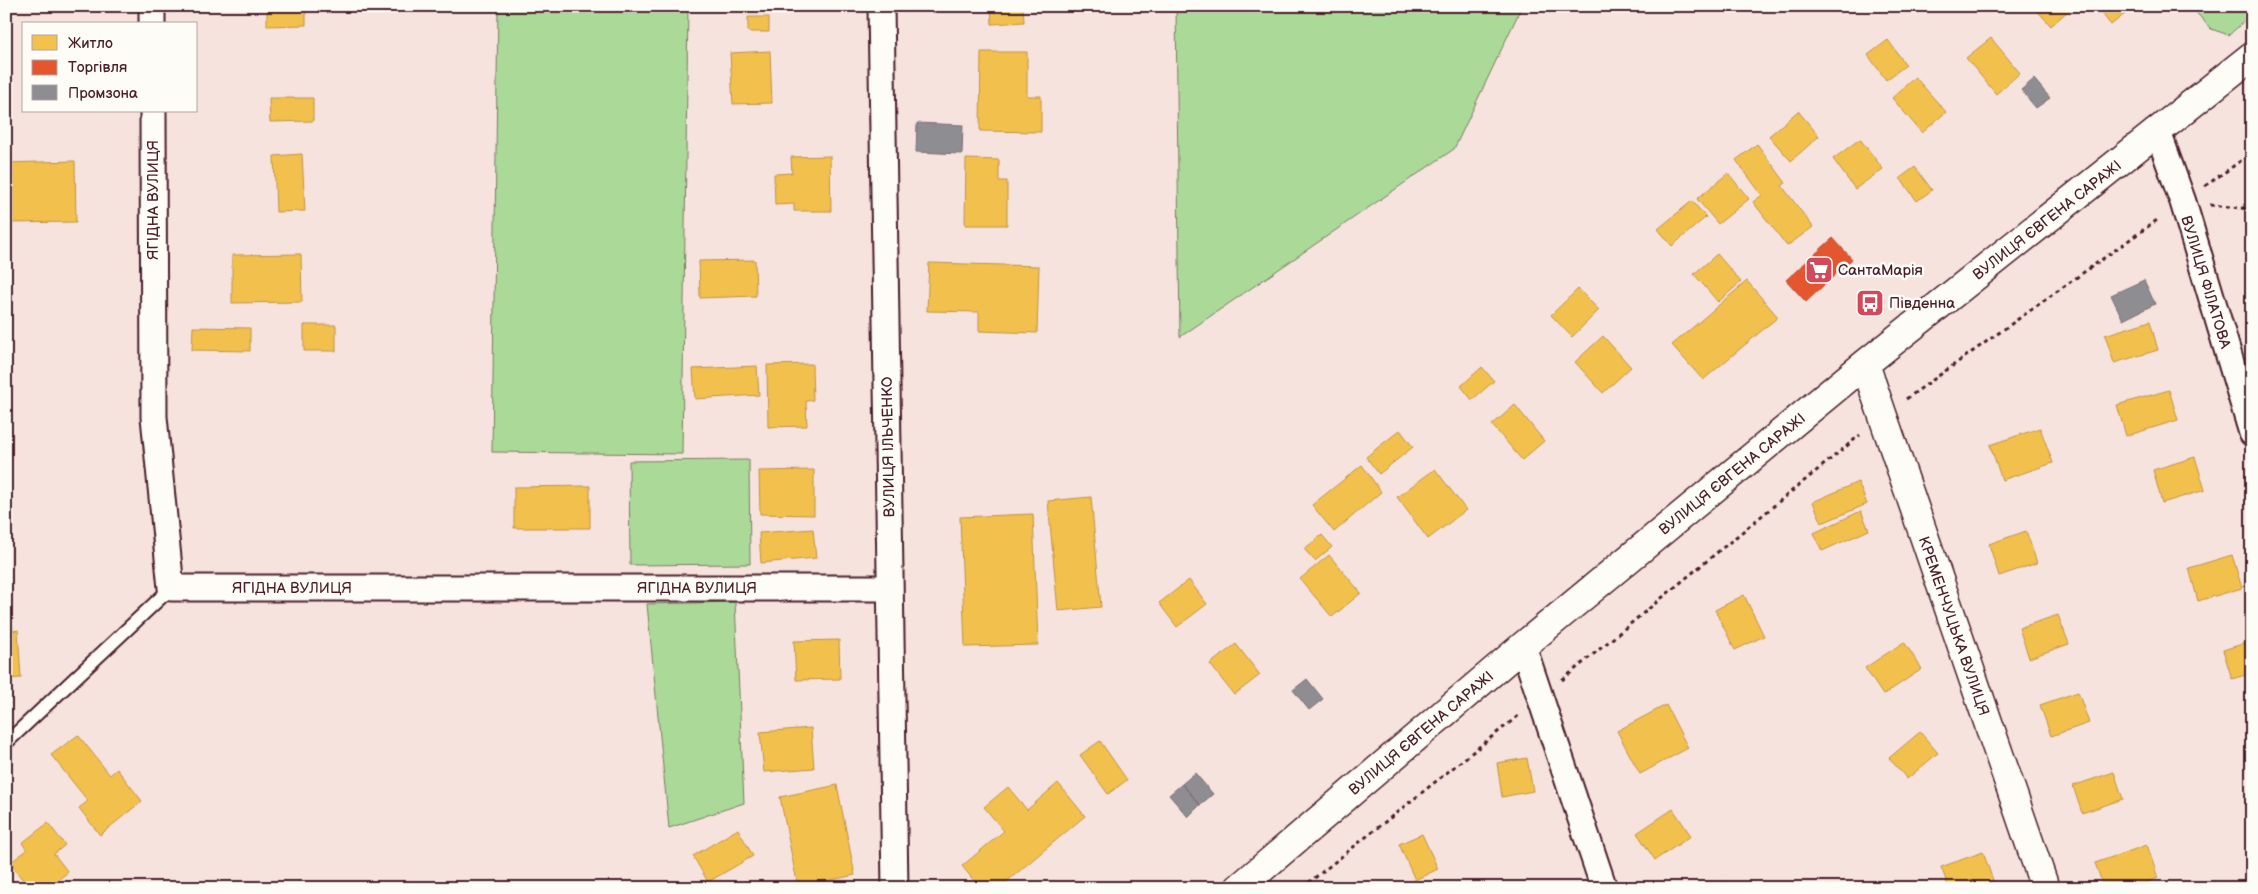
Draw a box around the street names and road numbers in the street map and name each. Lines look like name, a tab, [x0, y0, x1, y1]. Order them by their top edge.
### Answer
street label: ЯГІДНА ВУЛИЦЯ	[144, 140, 163, 260]
street label: ВУЛИЦЯ ЄВГЕНА САРАЖІ	[1969, 156, 2125, 284]
street label: ВУЛИЦЯ ФІЛАТОВА	[2176, 213, 2235, 352]
street label: ВУЛИЦЯ ІЛЬЧЕНКО	[878, 376, 899, 518]
street label: ВУЛИЦЯ ЄВГЕНА САРАЖІ	[1655, 409, 1810, 539]
street label: КРЕМЕНЧУЦЬКА ВУЛИЦЯ	[1914, 534, 1993, 718]
street label: ЯГІДНА ВУЛИЦЯ	[232, 579, 352, 598]
street label: ЯГІДНА ВУЛИЦЯ	[637, 579, 757, 598]
street label: ВУЛИЦЯ ЄВГЕНА САРАЖІ	[1345, 667, 1498, 800]

